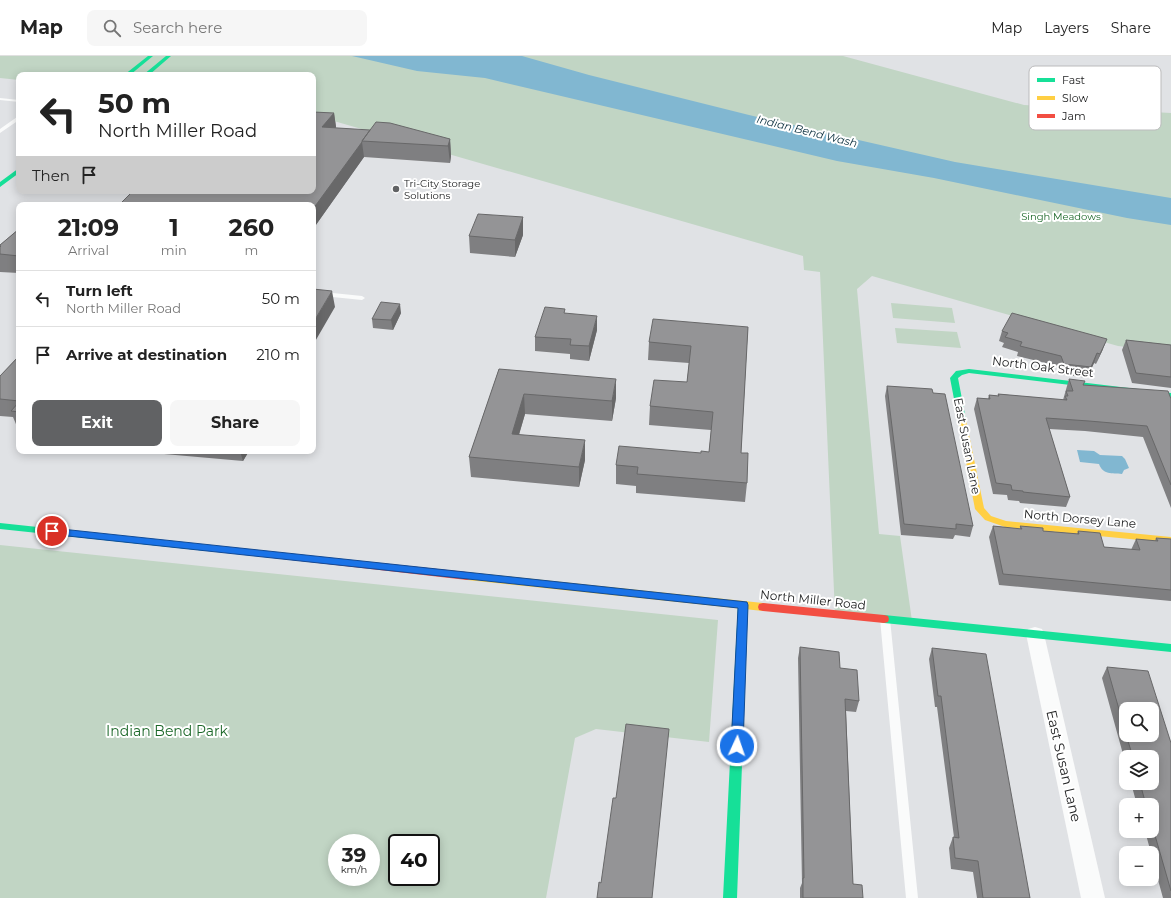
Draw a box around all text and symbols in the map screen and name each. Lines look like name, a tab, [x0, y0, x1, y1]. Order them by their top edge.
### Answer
search box	[87, 10, 367, 46]
text: Map	[20, 16, 63, 39]
icon: search	[101, 17, 123, 39]
text: Search here	[133, 18, 222, 37]
text: Map	[991, 19, 1022, 37]
text: Layers	[1044, 19, 1089, 37]
text: Share	[1111, 19, 1151, 37]
legend	[1029, 66, 1161, 130]
text: Fast	[1062, 73, 1086, 87]
text: 50 m	[98, 86, 171, 120]
icon: left	[32, 88, 84, 140]
text: Slow	[1062, 91, 1088, 105]
text: Jam	[1061, 109, 1086, 123]
water label: Indian Bend Wash	[755, 112, 859, 150]
text: North Miller Road	[98, 120, 257, 142]
icon: arrive	[78, 164, 100, 186]
text: Then	[32, 166, 70, 185]
place label: Tri-City Storage Solutions	[404, 177, 480, 202]
marker: Tri-City Storage Solutions	[391, 184, 401, 194]
park label: Singh Meadows	[1021, 210, 1101, 223]
text: 21:09	[58, 213, 119, 242]
text: 1	[169, 213, 179, 242]
text: 260	[229, 213, 274, 242]
text: Arrival	[68, 242, 109, 258]
text: min	[161, 242, 187, 258]
text: m	[245, 242, 258, 258]
text: Turn left	[66, 281, 133, 300]
icon: left	[32, 288, 54, 310]
text: 50 m	[262, 289, 300, 308]
text: North Miller Road	[66, 300, 181, 316]
icon: arrive	[32, 344, 54, 366]
text: Arrive at destination	[66, 345, 227, 364]
text: 210 m	[256, 345, 300, 364]
street label: North Oak Street	[991, 353, 1095, 380]
street label: East Susan Lane	[951, 396, 984, 495]
button: Exit	[32, 400, 162, 446]
button: Share	[170, 400, 300, 446]
street label: North Dorsey Lane	[1023, 506, 1137, 531]
pin	[35, 514, 69, 548]
icon: arrive	[41, 520, 63, 542]
street label: North Miller Road	[759, 586, 867, 613]
map controls	[1119, 702, 1159, 886]
button: search	[1119, 702, 1159, 742]
street label: East Susan Lane	[1042, 708, 1086, 824]
park label: Indian Bend Park	[106, 722, 229, 740]
position arrow	[716, 725, 758, 767]
button: layers	[1119, 750, 1159, 790]
button: +	[1119, 798, 1159, 838]
speed limit sign: 40	[388, 834, 440, 886]
text: 39	[342, 843, 366, 867]
button: −	[1119, 846, 1159, 886]
text: km/h	[341, 863, 367, 876]

